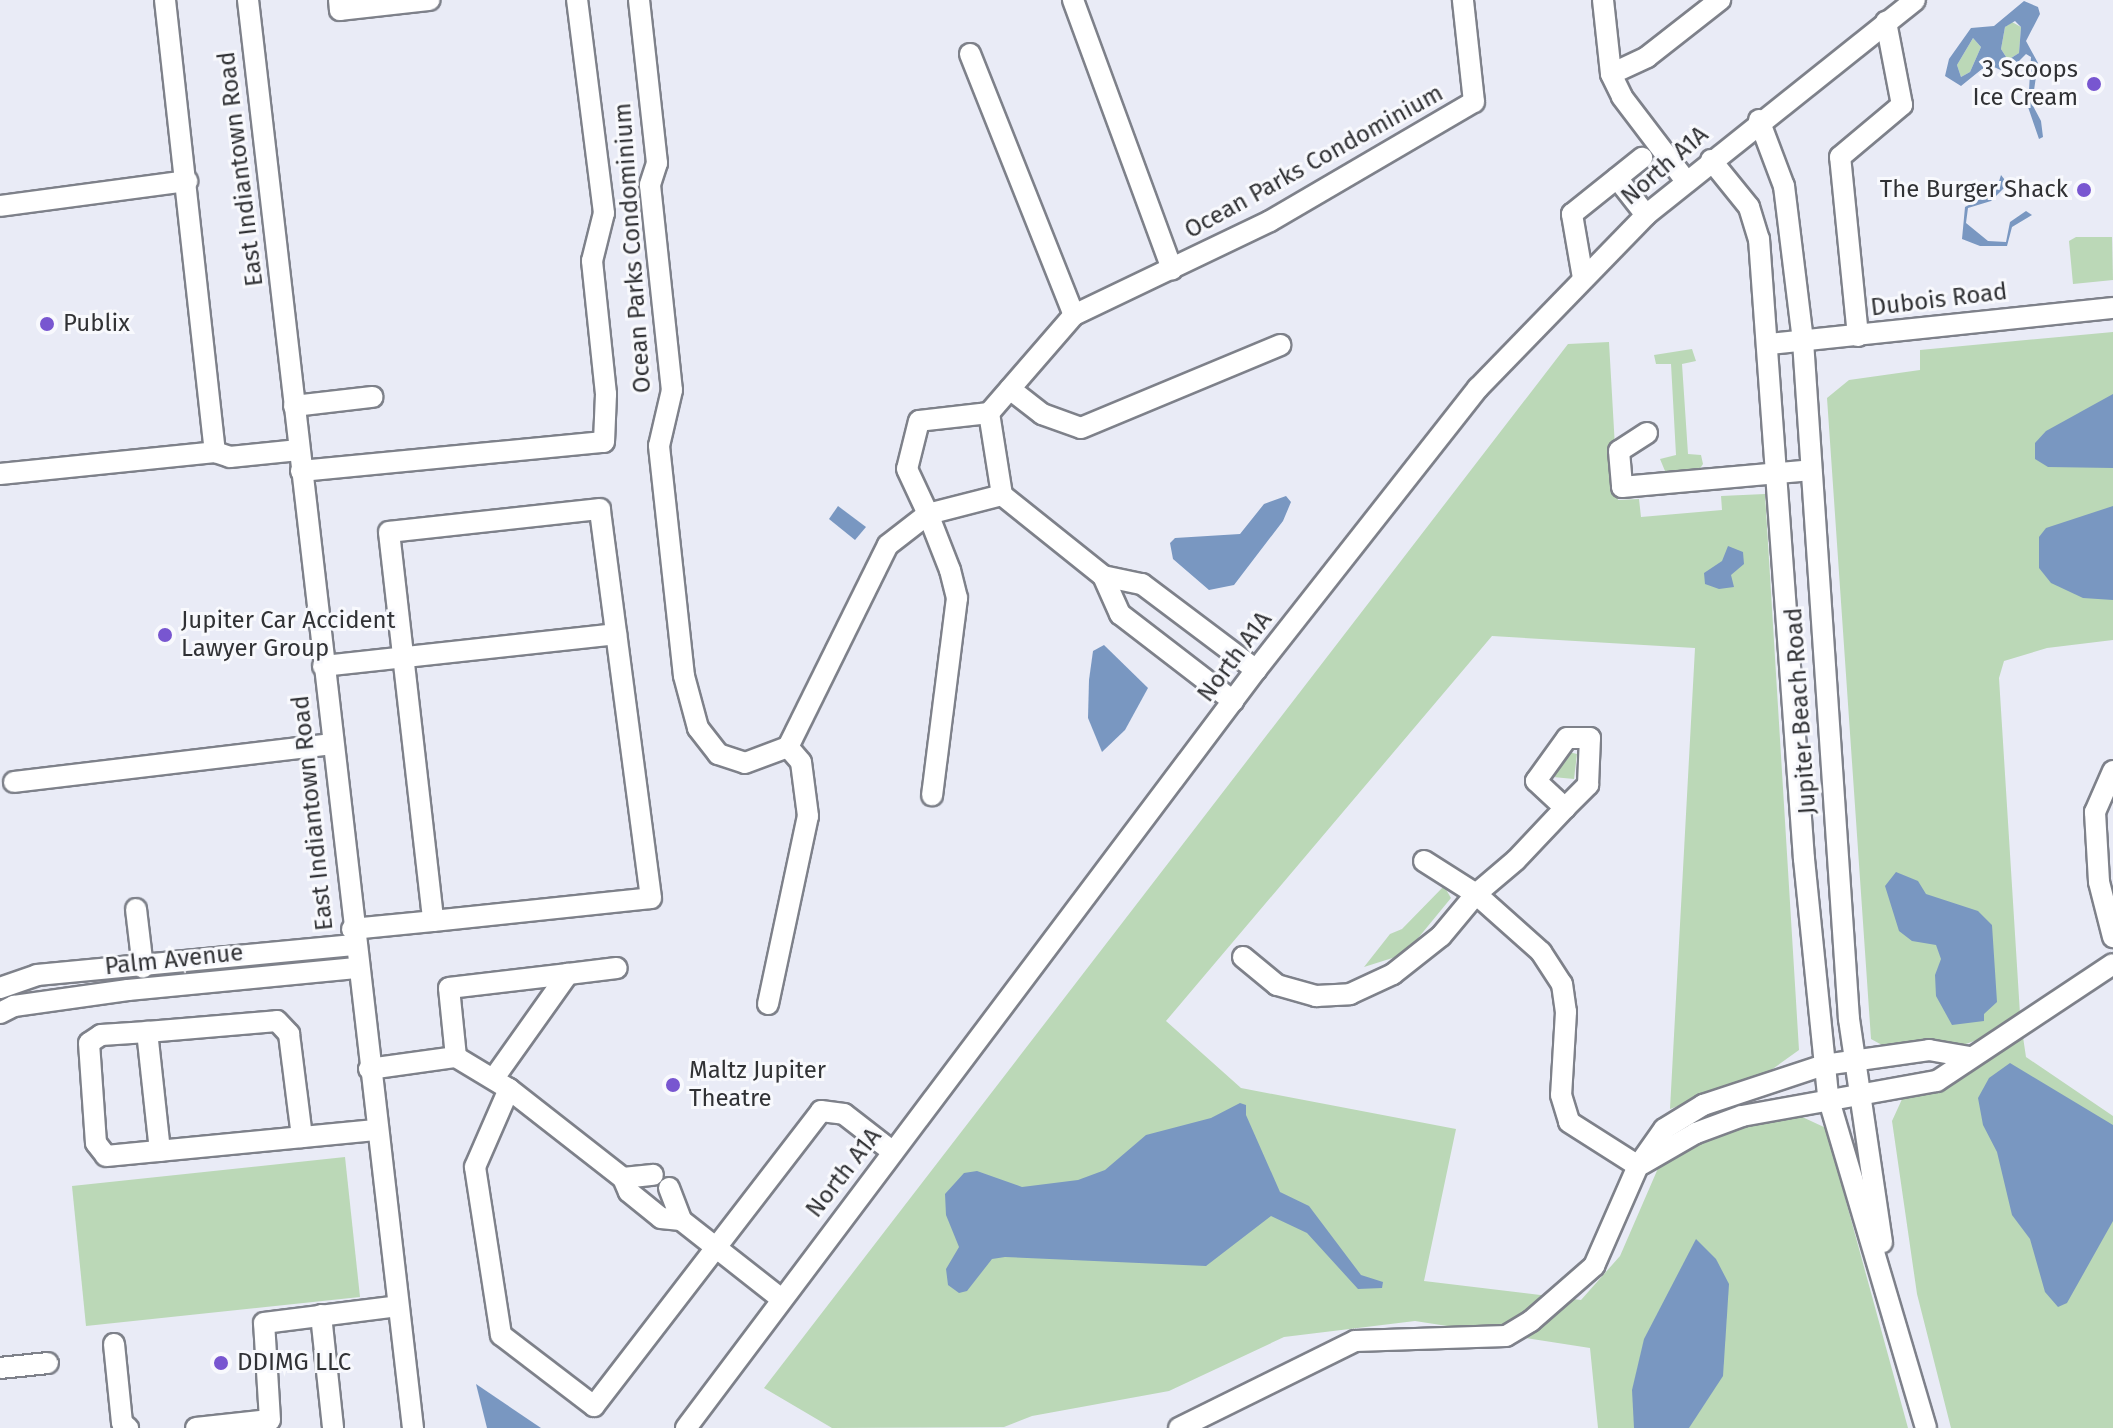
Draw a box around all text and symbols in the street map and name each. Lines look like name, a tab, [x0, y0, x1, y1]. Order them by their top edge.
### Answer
street label: East Indiantown Road	[212, 50, 270, 288]
place label: 3 Scoops Ice Cream	[1972, 56, 2078, 112]
marker: 3 Scoops Ice Cream	[2085, 75, 2103, 93]
street label: Ocean Parks Condominium	[1180, 79, 1448, 245]
street label: Ocean Parks Condominium	[608, 102, 658, 394]
street label: North A1A	[1616, 121, 1714, 211]
place label: The Burger Shack	[1880, 176, 2068, 204]
marker: The Burger Shack	[2075, 181, 2093, 199]
street label: Dubois Road	[1869, 277, 2009, 323]
place label: Publix	[63, 310, 130, 338]
marker: Publix	[38, 315, 56, 333]
street label: North A1A	[1192, 606, 1278, 708]
place label: Jupiter Car Accident Lawyer Group	[181, 607, 395, 663]
street label: Jupiter Beach Road	[1779, 607, 1823, 815]
marker: Jupiter Car Accident Lawyer Group	[156, 626, 174, 644]
street label: East Indiantown Road	[286, 694, 340, 932]
street label: Palm Avenue	[103, 938, 245, 982]
place label: Maltz Jupiter Theatre	[689, 1057, 826, 1113]
marker: Maltz Jupiter Theatre	[664, 1076, 682, 1094]
street label: North A1A	[800, 1123, 888, 1223]
place label: DDIMG LLC	[237, 1349, 351, 1377]
marker: DDIMG LLC	[212, 1354, 230, 1372]

